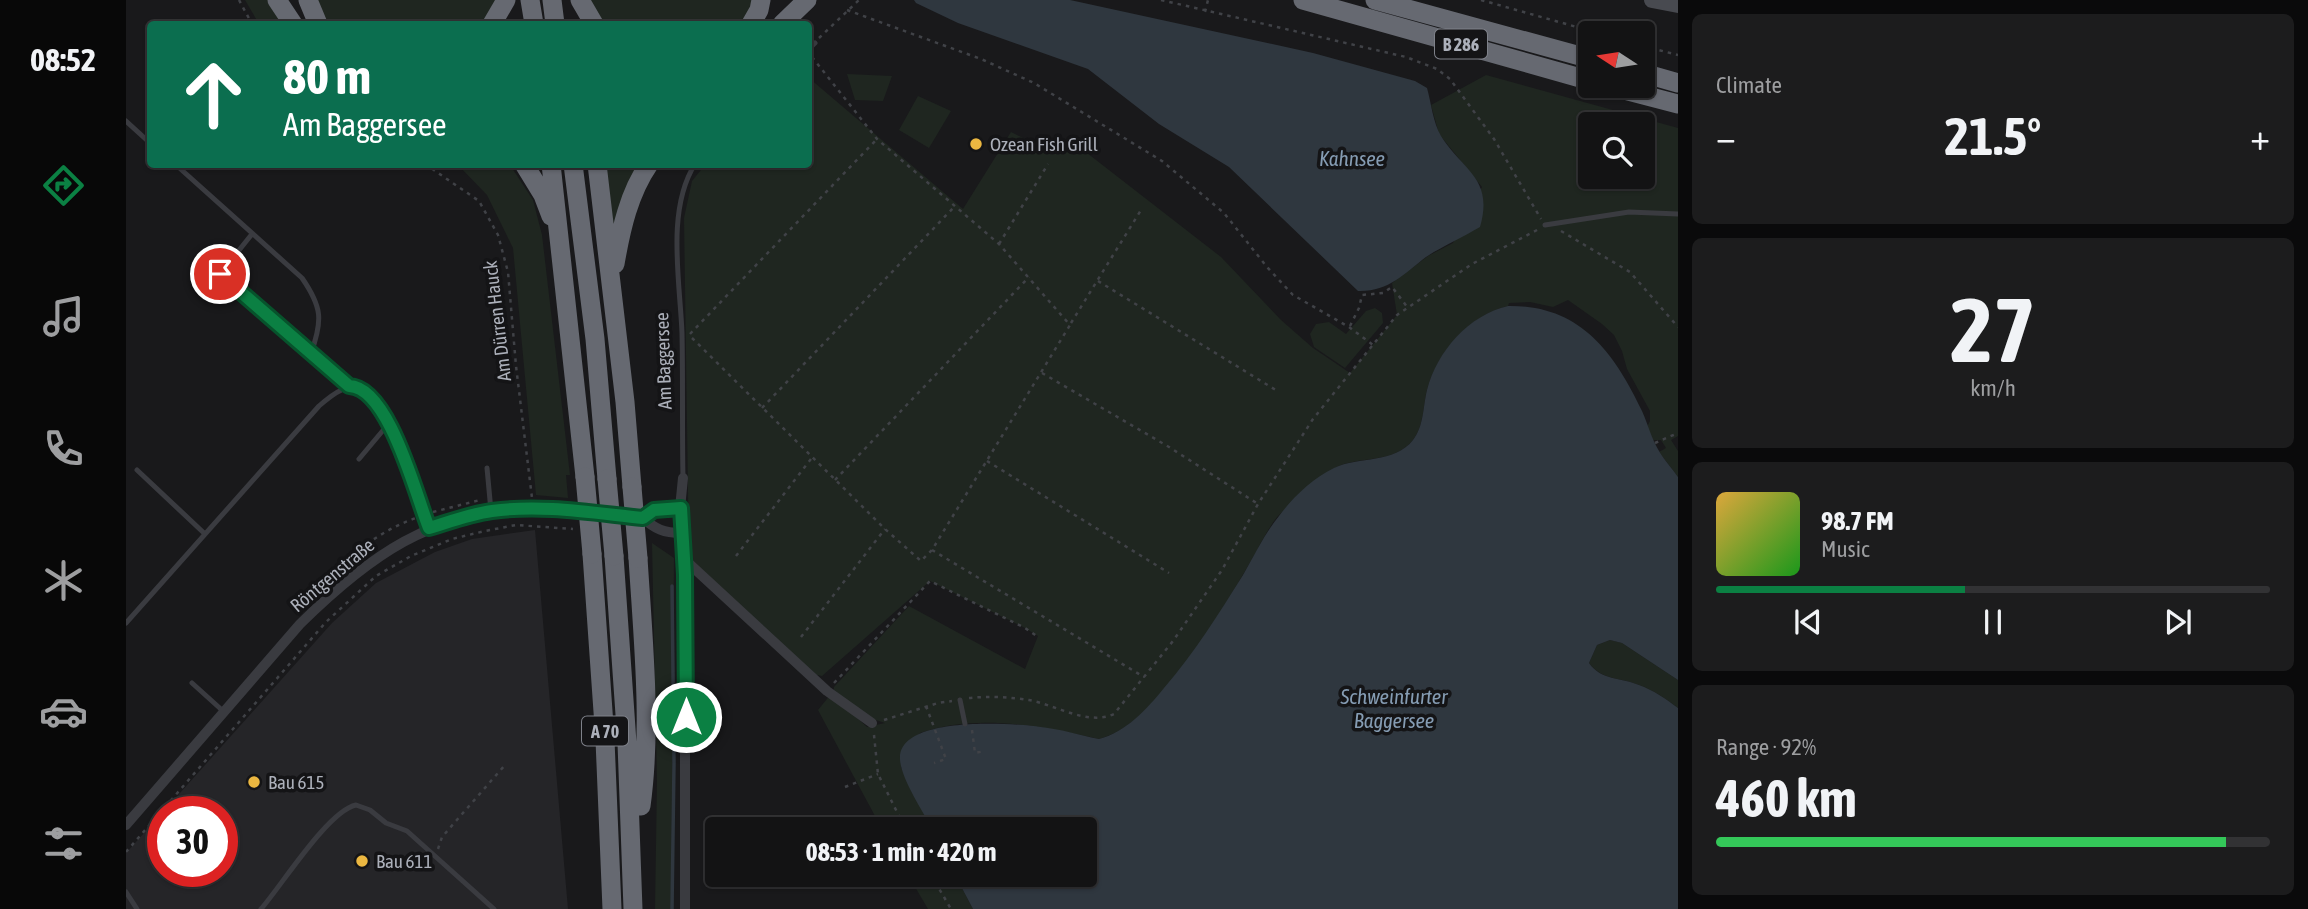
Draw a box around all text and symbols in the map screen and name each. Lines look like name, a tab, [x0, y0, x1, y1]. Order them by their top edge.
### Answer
north arrow	[1578, 21, 1656, 98]
map controls	[1578, 21, 1655, 189]
road number: B 286	[1435, 29, 1487, 58]
text: 08:52	[30, 41, 96, 78]
text: 80 m	[283, 48, 371, 104]
icon: ahead	[168, 49, 259, 140]
text: Climate	[1716, 72, 1782, 98]
text: Am Baggersee	[283, 106, 447, 143]
text: 21.5°	[1945, 106, 2041, 166]
button: search	[1578, 112, 1655, 189]
text: −	[1716, 115, 1736, 158]
text: +	[2250, 115, 2270, 158]
place label: Ozean Fish Grill	[990, 133, 1098, 155]
marker: Ozean Fish Grill	[968, 136, 984, 152]
water label: Kahnsee	[1319, 146, 1385, 170]
icon: directions	[39, 161, 88, 210]
pin	[190, 244, 250, 304]
icon: arrive	[201, 255, 239, 293]
street label: Am Dürren Hauck	[479, 259, 515, 383]
text: 27	[1950, 277, 2036, 381]
icon: music	[39, 292, 88, 341]
street label: Am Baggersee	[650, 312, 676, 410]
text: km/h	[1970, 375, 2016, 401]
icon: phone	[39, 424, 88, 473]
text: 98.7 FM	[1821, 506, 1894, 536]
street label: Röntgenstraße	[286, 534, 378, 616]
text: Music	[1821, 536, 1869, 562]
icon: climate	[39, 556, 88, 605]
icon: previous	[1789, 603, 1827, 641]
icon: pause	[1974, 603, 2012, 641]
icon: next	[2159, 603, 2197, 641]
position arrow	[649, 680, 723, 754]
water label: Schweinfurter Baggersee	[1339, 684, 1448, 732]
icon: car	[39, 687, 88, 736]
road number: A 70	[582, 716, 628, 746]
text: Range · 92%	[1716, 734, 1816, 760]
text: 460 km	[1716, 768, 1857, 828]
place label: Bau 615	[268, 771, 324, 793]
marker: Bau 615	[246, 774, 262, 790]
speed limit sign: 30	[147, 796, 238, 887]
icon: filters	[39, 819, 88, 868]
text: 08:53 · 1 min · 420 m	[806, 837, 996, 867]
place label: Bau 611	[376, 850, 432, 872]
marker: Bau 611	[354, 853, 370, 869]

